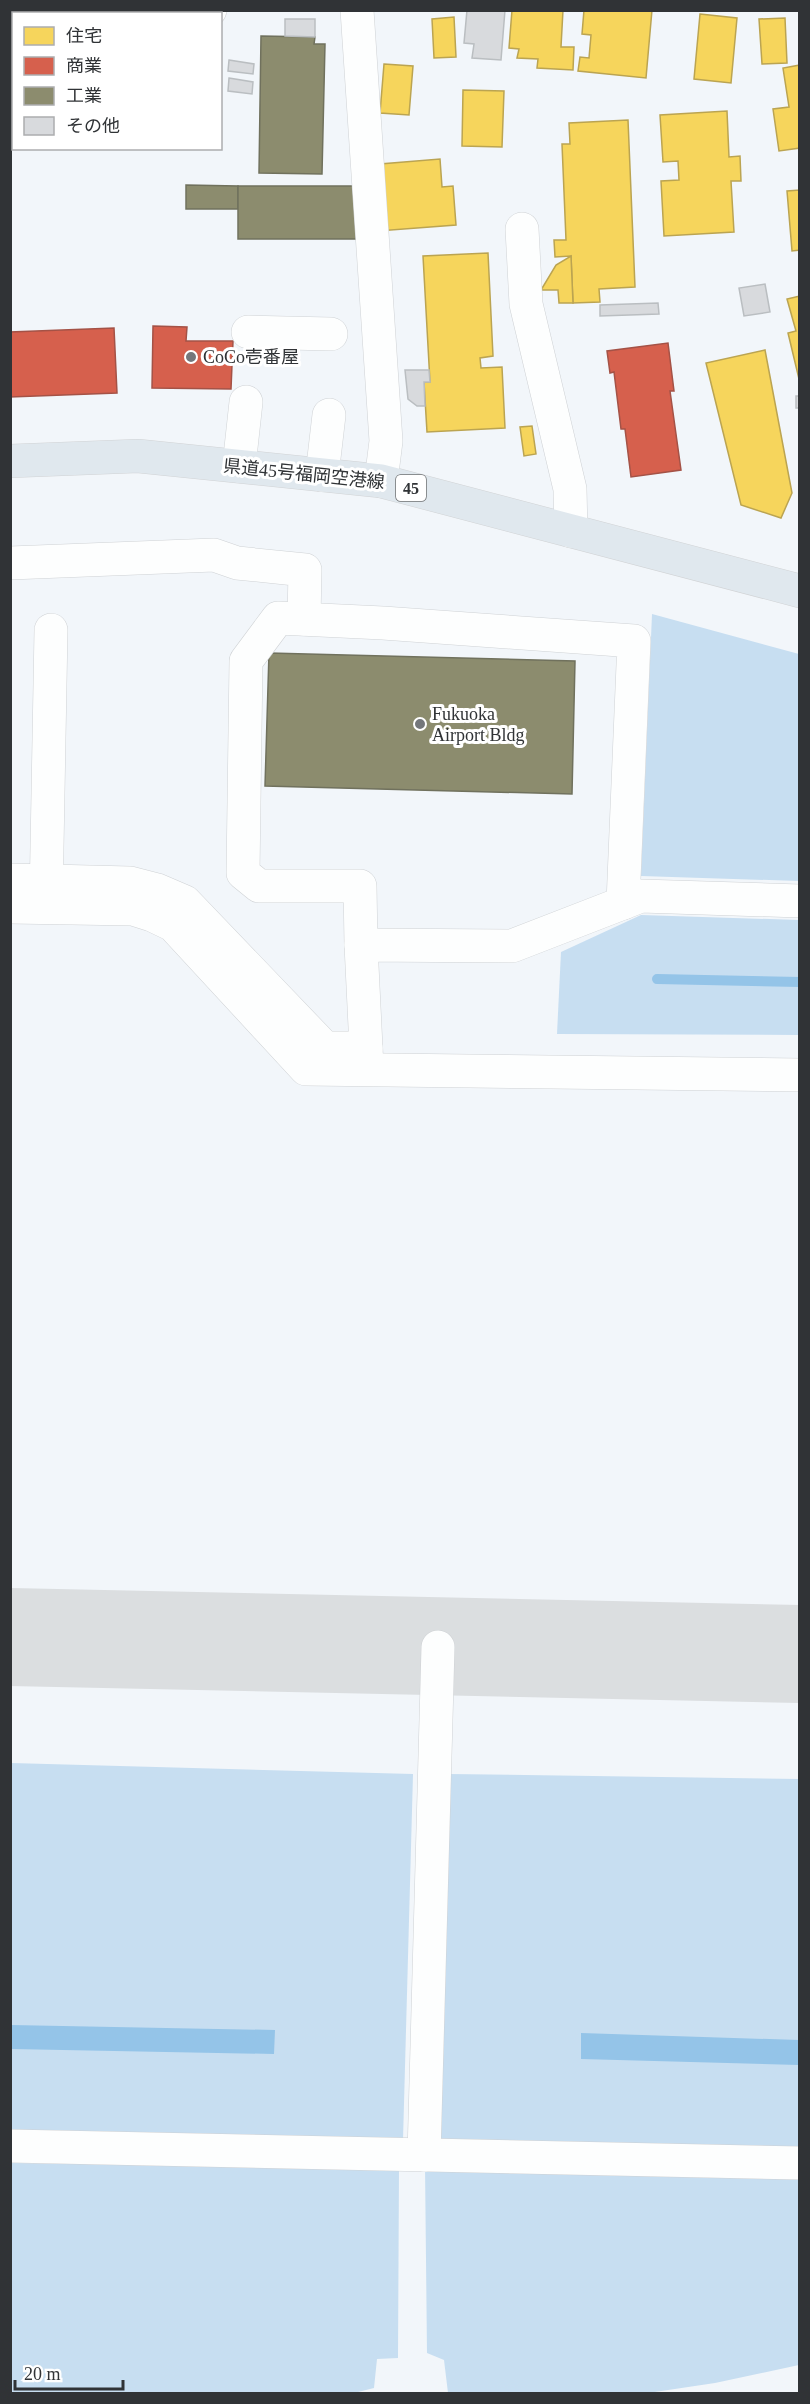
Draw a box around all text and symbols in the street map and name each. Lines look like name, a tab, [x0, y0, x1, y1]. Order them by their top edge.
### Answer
legend	[12, 12, 222, 150]
text: 住宅	[66, 26, 102, 46]
text: 商業	[66, 56, 102, 76]
text: 工業	[66, 86, 102, 106]
text: その他	[66, 116, 120, 136]
place label: CoCo壱番屋	[203, 347, 299, 367]
marker: CoCo壱番屋	[184, 350, 198, 364]
street label: 県道45号福岡空港線	[222, 456, 386, 492]
road number: 45	[396, 475, 426, 501]
place label: Fukuoka Airport Bldg	[432, 704, 525, 745]
marker: Fukuoka Airport Bldg	[413, 717, 427, 731]
scale bar	[15, 2353, 123, 2391]
text: 20 m	[24, 2364, 61, 2384]

